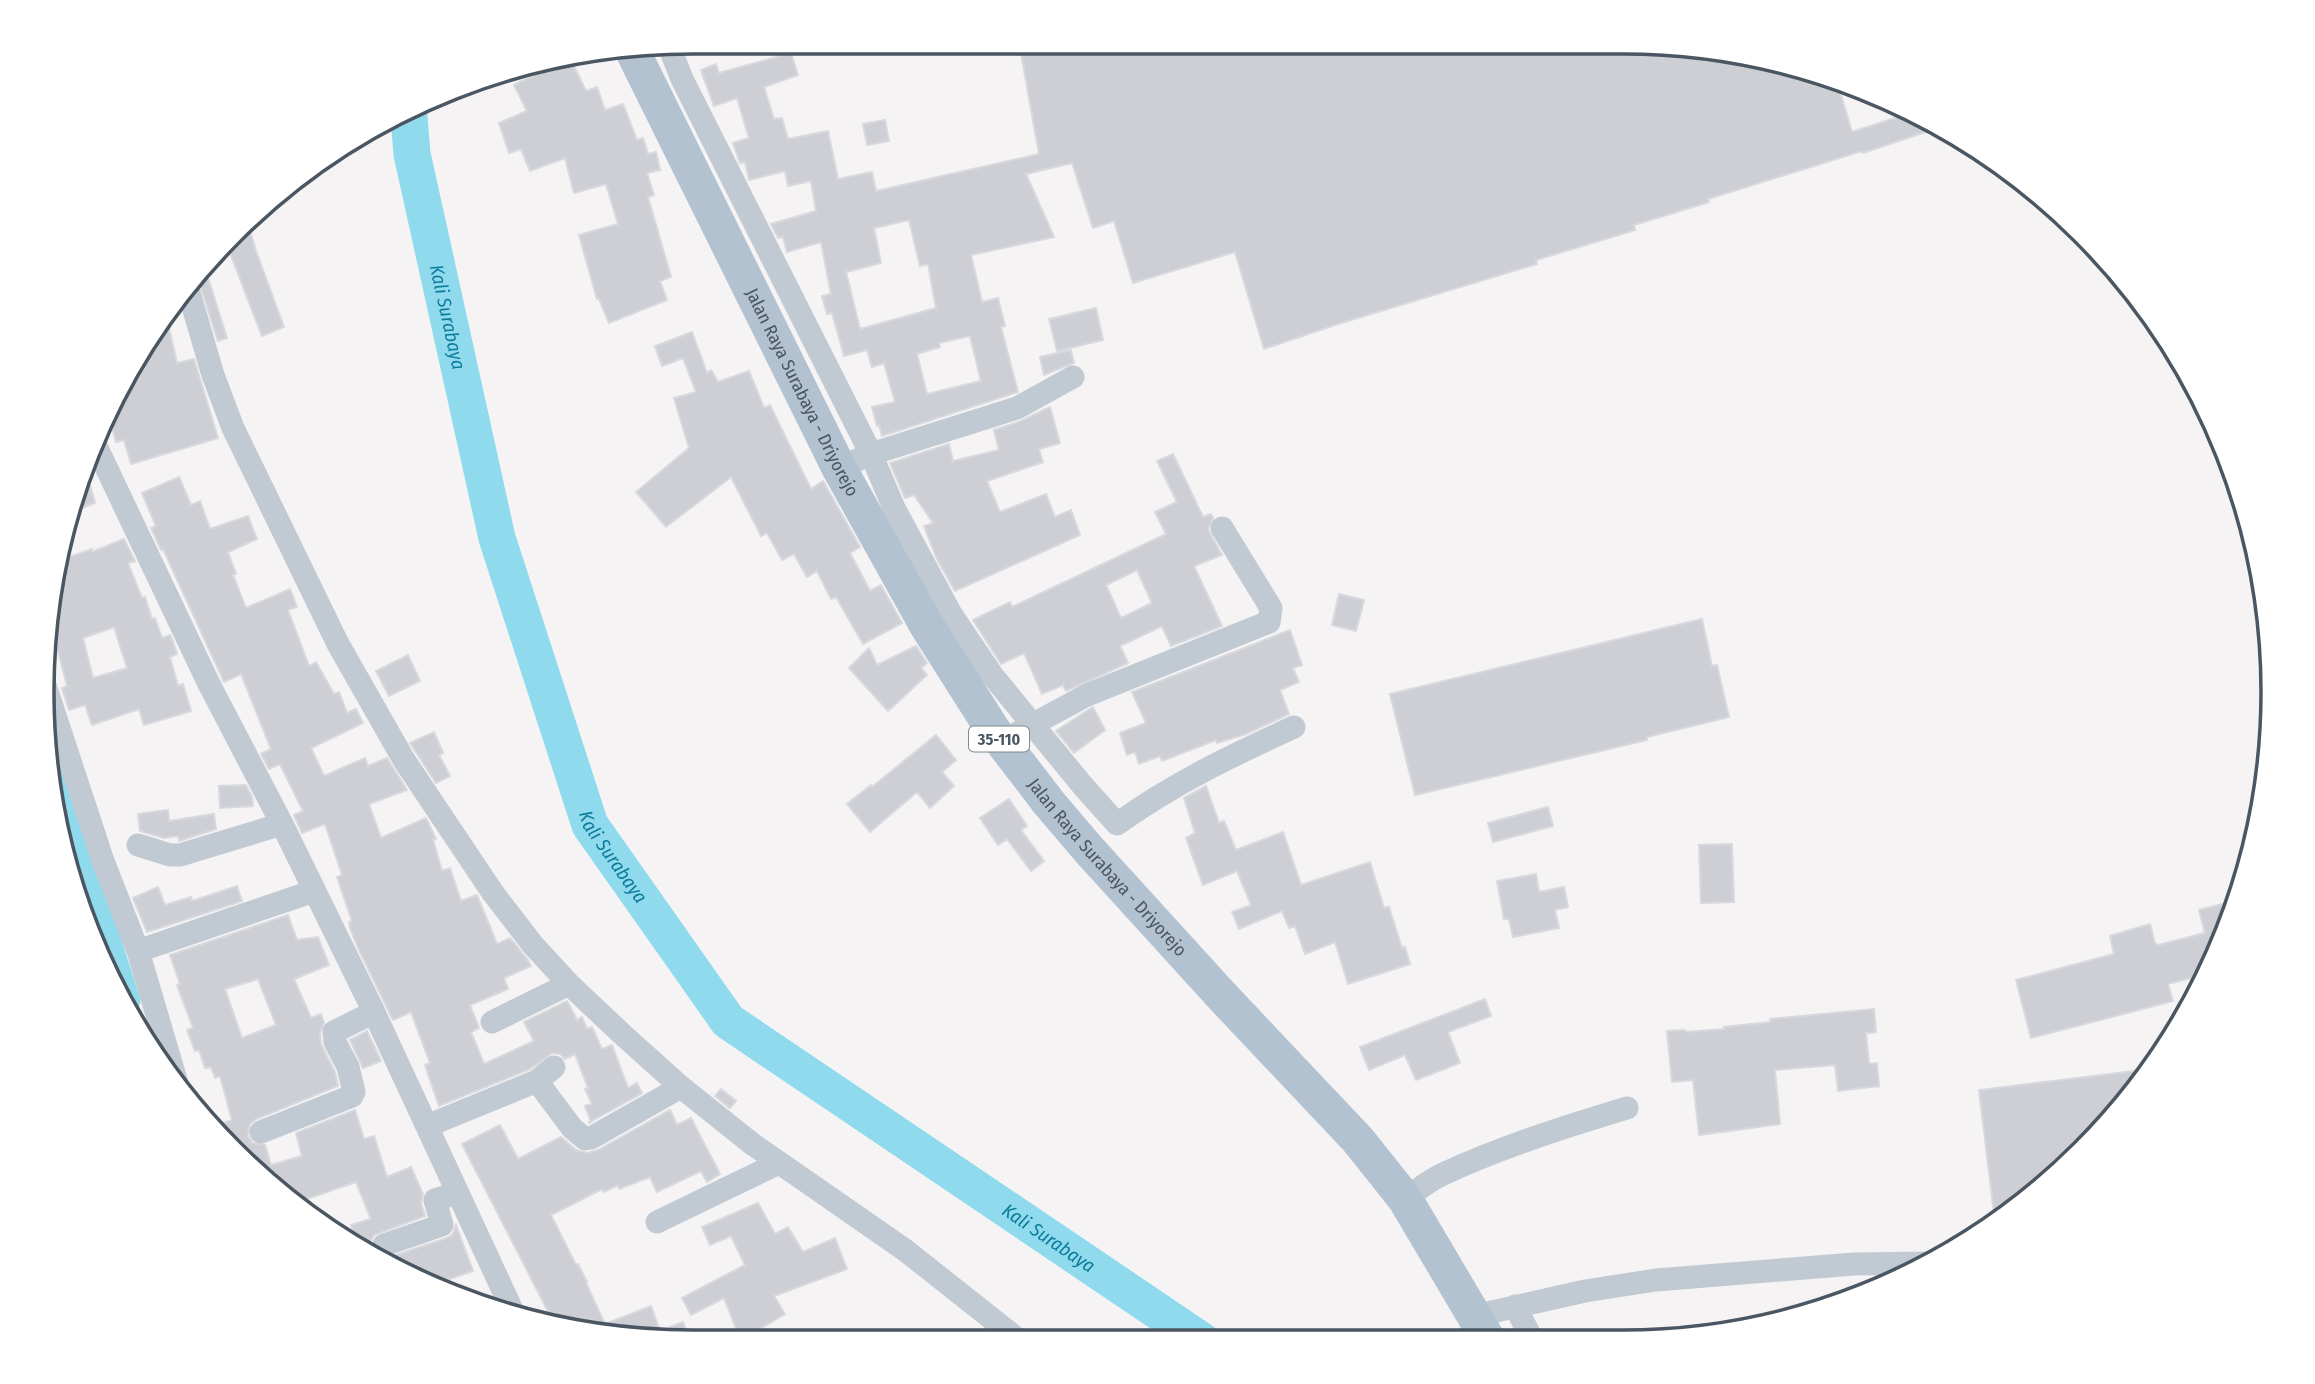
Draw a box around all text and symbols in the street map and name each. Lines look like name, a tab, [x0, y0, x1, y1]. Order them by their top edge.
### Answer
water label: Kali Surabaya	[425, 262, 470, 372]
street label: Jalan Raya Surabaya - Driyorejo	[741, 285, 864, 500]
road number: 35-110	[969, 726, 1029, 752]
street label: Jalan Raya Surabaya - Driyorejo	[1023, 774, 1191, 961]
water label: Kali Surabaya	[574, 808, 652, 907]
water label: Kali Surabaya	[998, 1199, 1099, 1278]

